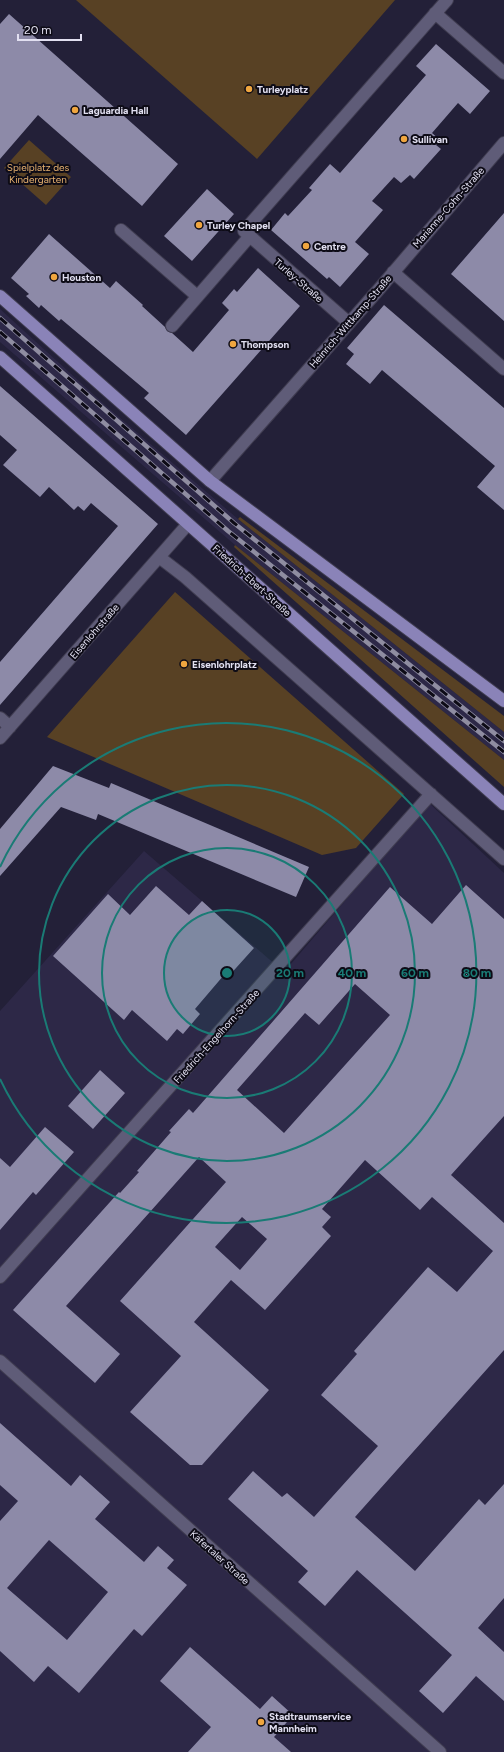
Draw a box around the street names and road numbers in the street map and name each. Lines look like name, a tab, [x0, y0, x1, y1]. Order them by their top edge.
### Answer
street label: Marianne-Cohn-Straße	[410, 164, 487, 250]
street label: Turley-Straße	[272, 256, 326, 305]
street label: Heinrich-Wittkamp-Straße	[306, 272, 395, 371]
street label: Friedrich-Ebert-Straße	[210, 542, 294, 619]
street label: Eisenlohrstraße	[67, 601, 122, 662]
street label: Friedrich-Engelhorn-Straße	[171, 986, 262, 1086]
street label: Käfertaler Straße	[187, 1527, 252, 1588]

